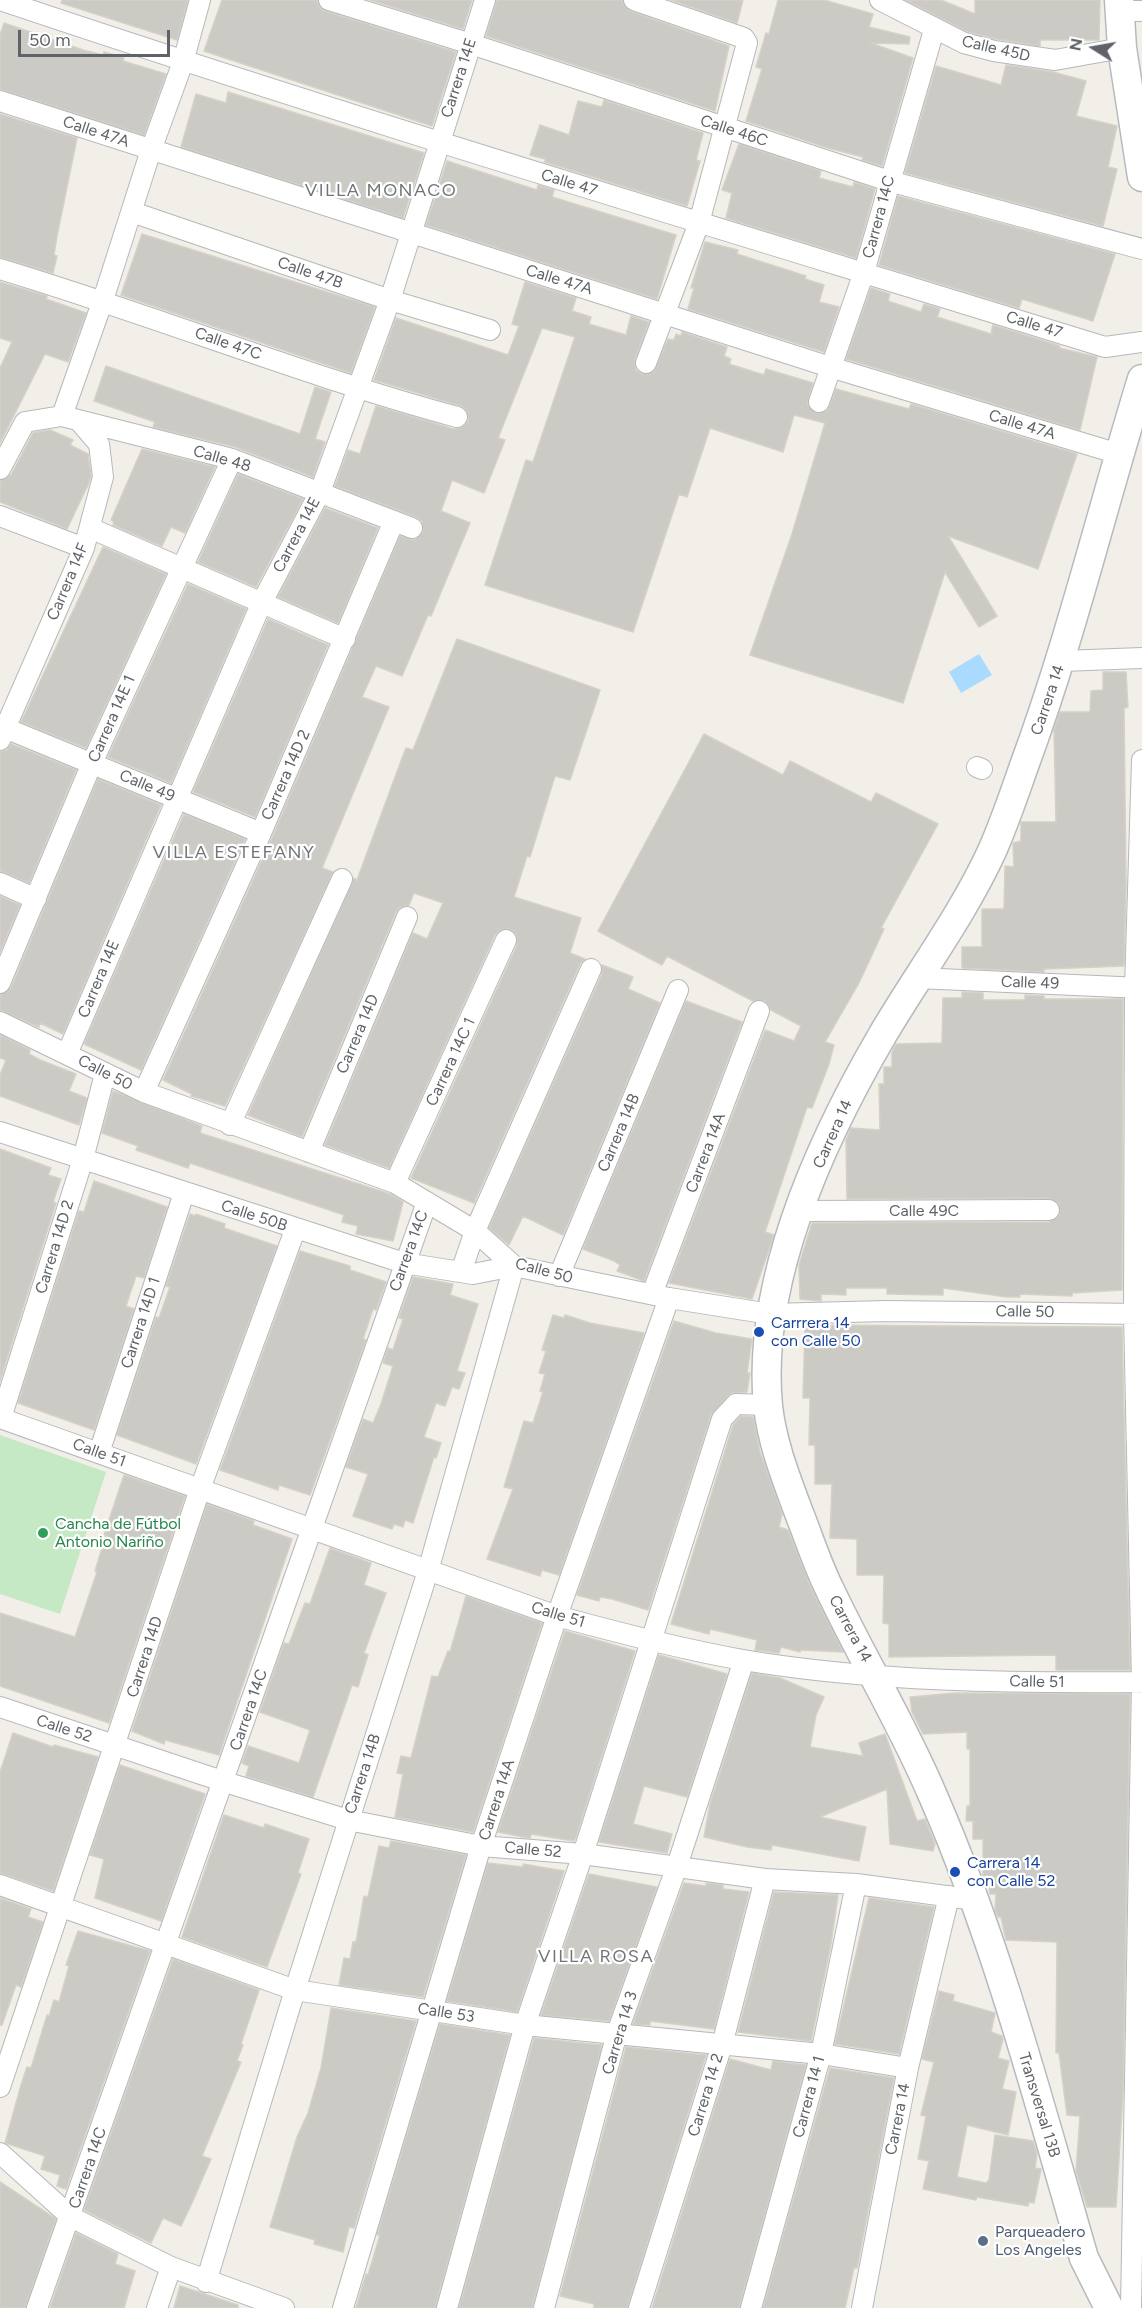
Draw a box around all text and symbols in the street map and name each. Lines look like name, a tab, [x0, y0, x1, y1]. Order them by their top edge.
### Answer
scale bar	[21, 18, 172, 56]
north arrow	[1064, 18, 1124, 78]
text: 50 m	[29, 29, 71, 51]
street label: Calle 45D	[960, 32, 1032, 66]
street label: Carrera 14E	[437, 36, 481, 120]
text: N	[1065, 37, 1086, 52]
street label: Calle 46C	[698, 111, 770, 151]
street label: Calle 47A	[60, 112, 132, 152]
street label: Calle 47	[538, 165, 600, 201]
street label: Carrera 14C	[859, 174, 899, 260]
district label: VILLA MONACO	[305, 180, 457, 202]
street label: Calle 47B	[275, 253, 345, 293]
street label: Calle 47A	[523, 261, 595, 299]
street label: Calle 47	[1003, 307, 1065, 343]
street label: Calle 47C	[192, 324, 264, 364]
street label: Calle 47A	[986, 406, 1058, 444]
street label: Calle 48	[191, 442, 253, 476]
street label: Carrera 14E	[269, 494, 325, 576]
street label: Carrera 14F	[43, 541, 93, 623]
street label: Carrera 14	[1027, 662, 1069, 738]
street label: Carrera 14E 1	[84, 672, 140, 766]
street label: Carrera 14D 2	[257, 727, 315, 823]
street label: Calle 49	[116, 766, 178, 806]
district label: VILLA ESTEFANY	[153, 842, 315, 864]
street label: Carrera 14E	[74, 937, 124, 1021]
street label: Calle 49	[1000, 972, 1060, 994]
street label: Carrera 14D	[333, 991, 383, 1077]
street label: Carrera 14C 1	[422, 1015, 480, 1109]
street label: Calle 50	[74, 1051, 136, 1095]
street label: Carrera 14B	[594, 1091, 644, 1175]
street label: Carrera 14	[809, 1097, 857, 1171]
street label: Carrera 14A	[682, 1110, 730, 1196]
street label: Calle 50B	[218, 1196, 290, 1236]
street label: Carrera 14D 2	[32, 1198, 78, 1296]
street label: Calle 49C	[889, 1201, 959, 1221]
street label: Carrera 14C	[385, 1208, 433, 1294]
street label: Calle 50	[513, 1254, 575, 1288]
street label: Carrera 14D 1	[117, 1275, 165, 1371]
street label: Calle 50	[995, 1302, 1055, 1322]
place label: Carrrera 14 con Calle 50	[771, 1313, 861, 1351]
marker: Carrrera 14 con Calle 50	[752, 1325, 766, 1339]
street label: Calle 51	[70, 1435, 128, 1471]
place label: Cancha de Fútbol Antonio Nariño	[55, 1514, 181, 1552]
marker: Cancha de Fútbol Antonio Nariño	[36, 1526, 50, 1540]
street label: Carrera 14	[824, 1592, 876, 1666]
street label: Calle 51	[529, 1598, 587, 1632]
street label: Carrera 14D	[123, 1614, 167, 1700]
street label: Carrera 14C	[226, 1667, 272, 1753]
street label: Calle 51	[1009, 1672, 1065, 1692]
street label: Calle 52	[34, 1711, 94, 1747]
street label: Carrera 14B	[341, 1732, 385, 1816]
street label: Carrera 14A	[475, 1757, 519, 1843]
street label: Calle 52	[503, 1838, 563, 1862]
place label: Carrera 14 con Calle 52	[967, 1853, 1055, 1891]
marker: Carrera 14 con Calle 52	[948, 1865, 962, 1879]
district label: VILLA ROSA	[538, 1946, 654, 1968]
street label: Carrera 14 3	[598, 1989, 642, 2077]
street label: Calle 53	[416, 1999, 476, 2027]
street label: Transversal 13B	[1014, 2050, 1064, 2160]
street label: Carrera 14 2	[684, 2051, 728, 2139]
street label: Carrera 14 1	[789, 2054, 829, 2140]
street label: Carrera 14	[882, 2081, 914, 2157]
street label: Carrera 14C	[65, 2125, 111, 2211]
place label: Parqueadero Los Angeles	[995, 2222, 1086, 2260]
marker: Parqueadero Los Angeles	[976, 2234, 990, 2248]

